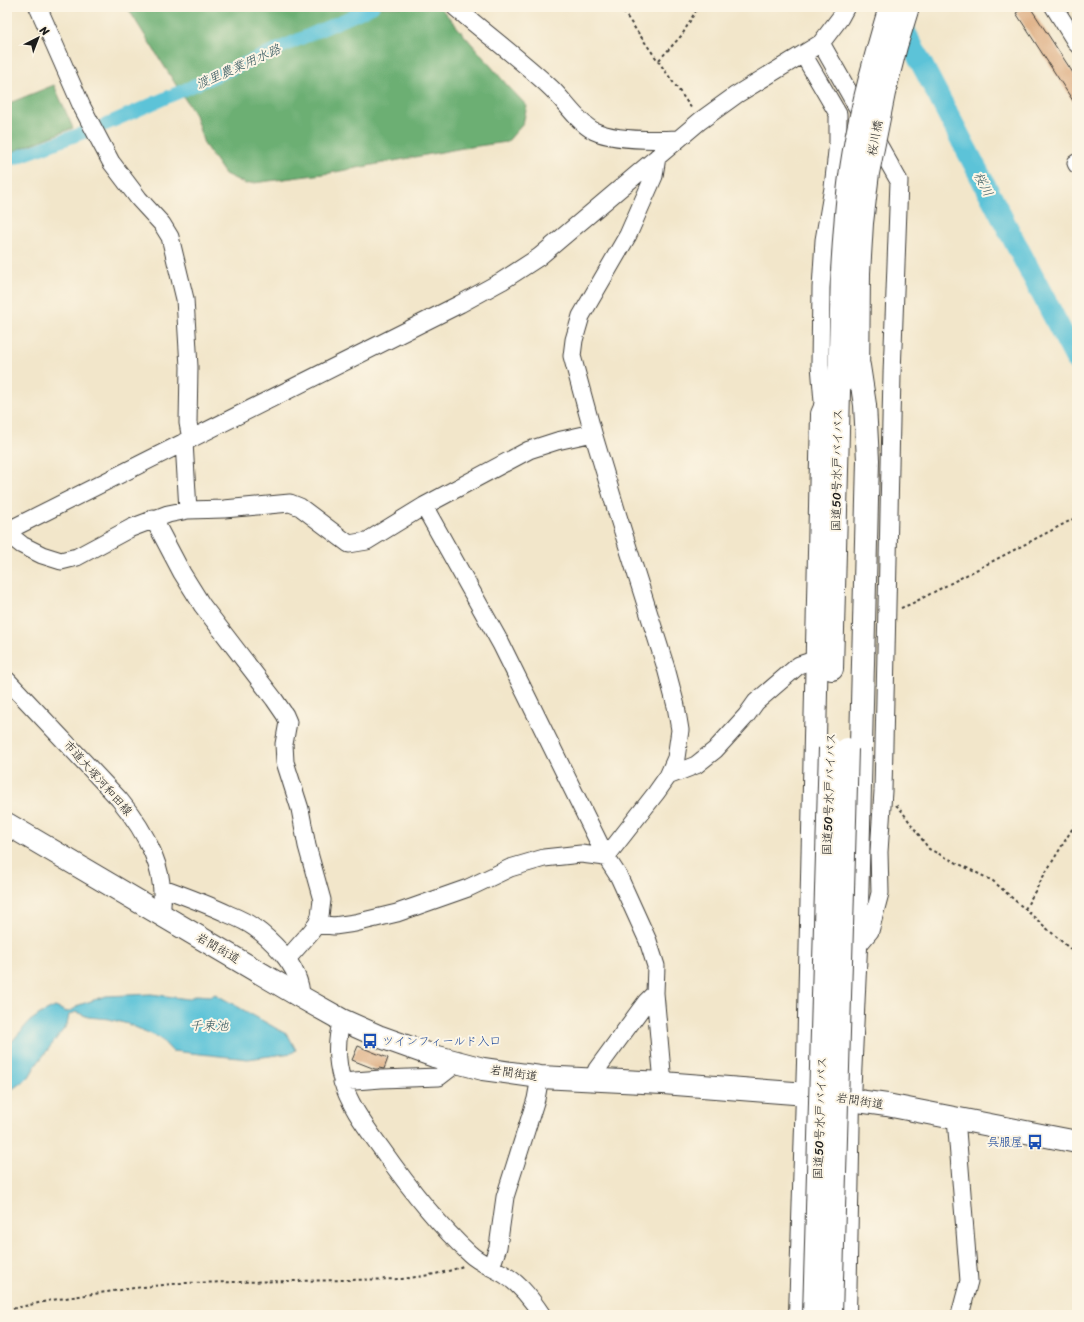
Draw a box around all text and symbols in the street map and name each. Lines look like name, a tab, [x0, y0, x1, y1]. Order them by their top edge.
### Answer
north arrow	[18, 18, 58, 58]
text: N	[34, 21, 54, 41]
water label: 渡里農業用水路	[192, 37, 285, 95]
street label: 桜川橋	[861, 118, 889, 158]
water label: 桜川	[967, 167, 1000, 201]
street label: 国道50号水戸バイパス	[825, 408, 849, 532]
street label: 国道50号水戸バイパス	[816, 732, 842, 856]
street label: 市道大塚河和田線	[58, 735, 138, 821]
street label: 岩間街道	[192, 926, 244, 970]
water label: 千束池	[189, 1014, 229, 1037]
place label: ツインフィールド入口	[382, 1030, 501, 1052]
bus stop icon: ツインフィールド入口	[361, 1032, 379, 1050]
street label: 国道50号水戸バイパス	[807, 1056, 833, 1180]
street label: 岩間街道	[489, 1059, 539, 1087]
street label: 岩間街道	[835, 1086, 885, 1116]
place label: 呉服屋	[987, 1131, 1023, 1153]
bus stop icon: 呉服屋	[1026, 1133, 1044, 1151]

